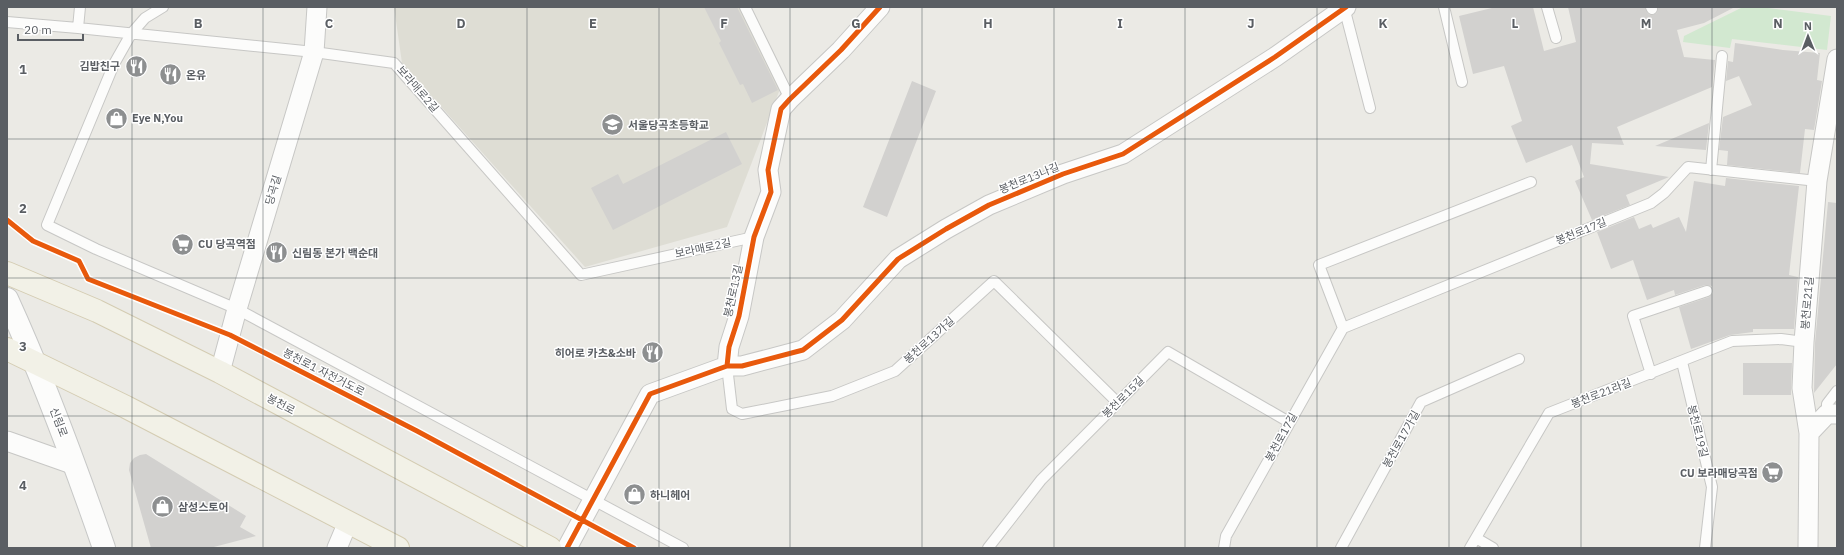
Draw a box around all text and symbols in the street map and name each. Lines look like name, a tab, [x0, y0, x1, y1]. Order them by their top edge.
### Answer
text: B	[194, 15, 203, 32]
text: C	[325, 15, 334, 32]
text: D	[456, 15, 466, 32]
text: E	[589, 15, 597, 32]
text: F	[720, 15, 728, 32]
text: G	[851, 15, 861, 32]
text: H	[983, 15, 993, 32]
text: I	[1117, 15, 1123, 32]
text: J	[1247, 15, 1255, 32]
text: K	[1378, 15, 1388, 32]
text: L	[1512, 15, 1519, 32]
text: M	[1641, 15, 1651, 32]
text: N	[1773, 15, 1783, 32]
scale bar	[18, 16, 83, 42]
north arrow	[1788, 16, 1828, 56]
text: N	[1804, 19, 1812, 33]
text: 20 m	[24, 22, 52, 37]
restaurant icon: 김밥친구	[123, 53, 149, 79]
place label: 김밥친구	[80, 59, 120, 73]
text: 1	[19, 61, 27, 78]
restaurant icon: 온유	[158, 62, 184, 88]
street label: 보라매로2길	[394, 63, 442, 115]
place label: 온유	[186, 68, 206, 82]
shop icon: Eye N,You	[103, 105, 129, 131]
place label: Eye N,You	[132, 111, 183, 125]
school or university icon: 서울당곡초등학교	[599, 112, 625, 138]
place label: 서울당곡초등학교	[628, 118, 709, 132]
street label: 봉천로13나길	[997, 160, 1061, 196]
street label: 당곡길	[262, 173, 284, 207]
text: 2	[19, 200, 27, 217]
street label: 봉천로17길	[1553, 214, 1609, 248]
supermarket icon: CU 당곡역점	[170, 231, 196, 257]
street label: 보라매로2길	[674, 235, 732, 261]
place label: CU 당곡역점	[198, 237, 256, 251]
restaurant icon: 신림동 본가 백순대	[264, 240, 290, 266]
place label: 신림동 본가 백순대	[292, 246, 378, 260]
street label: 봉천로13길	[721, 263, 745, 319]
street label: 봉천로21길	[1798, 276, 1816, 330]
street label: 봉천로13가길	[901, 313, 957, 367]
text: 3	[19, 338, 27, 355]
restaurant icon: 히어로 카츠&소바	[639, 340, 665, 366]
street label: 봉천로1 자전거도로	[281, 345, 367, 399]
place label: 히어로 카츠&소바	[555, 346, 636, 360]
street label: 봉천로15길	[1099, 373, 1147, 421]
street label: 봉천로21라길	[1569, 375, 1633, 411]
street label: 봉천로	[264, 391, 298, 417]
street label: 봉천로19길	[1685, 403, 1711, 459]
street label: 신림로	[47, 405, 71, 439]
street label: 봉천로17가길	[1379, 408, 1423, 470]
street label: 봉천로17길	[1262, 410, 1300, 464]
supermarket icon: CU 보라매당곡점	[1760, 460, 1786, 486]
place label: CU 보라매당곡점	[1680, 466, 1758, 480]
text: 4	[19, 477, 27, 494]
shop icon: 하니헤어	[621, 482, 647, 508]
place label: 하니헤어	[650, 488, 690, 502]
shop icon: 삼성스토어	[150, 494, 176, 520]
place label: 삼성스토어	[178, 500, 229, 514]

